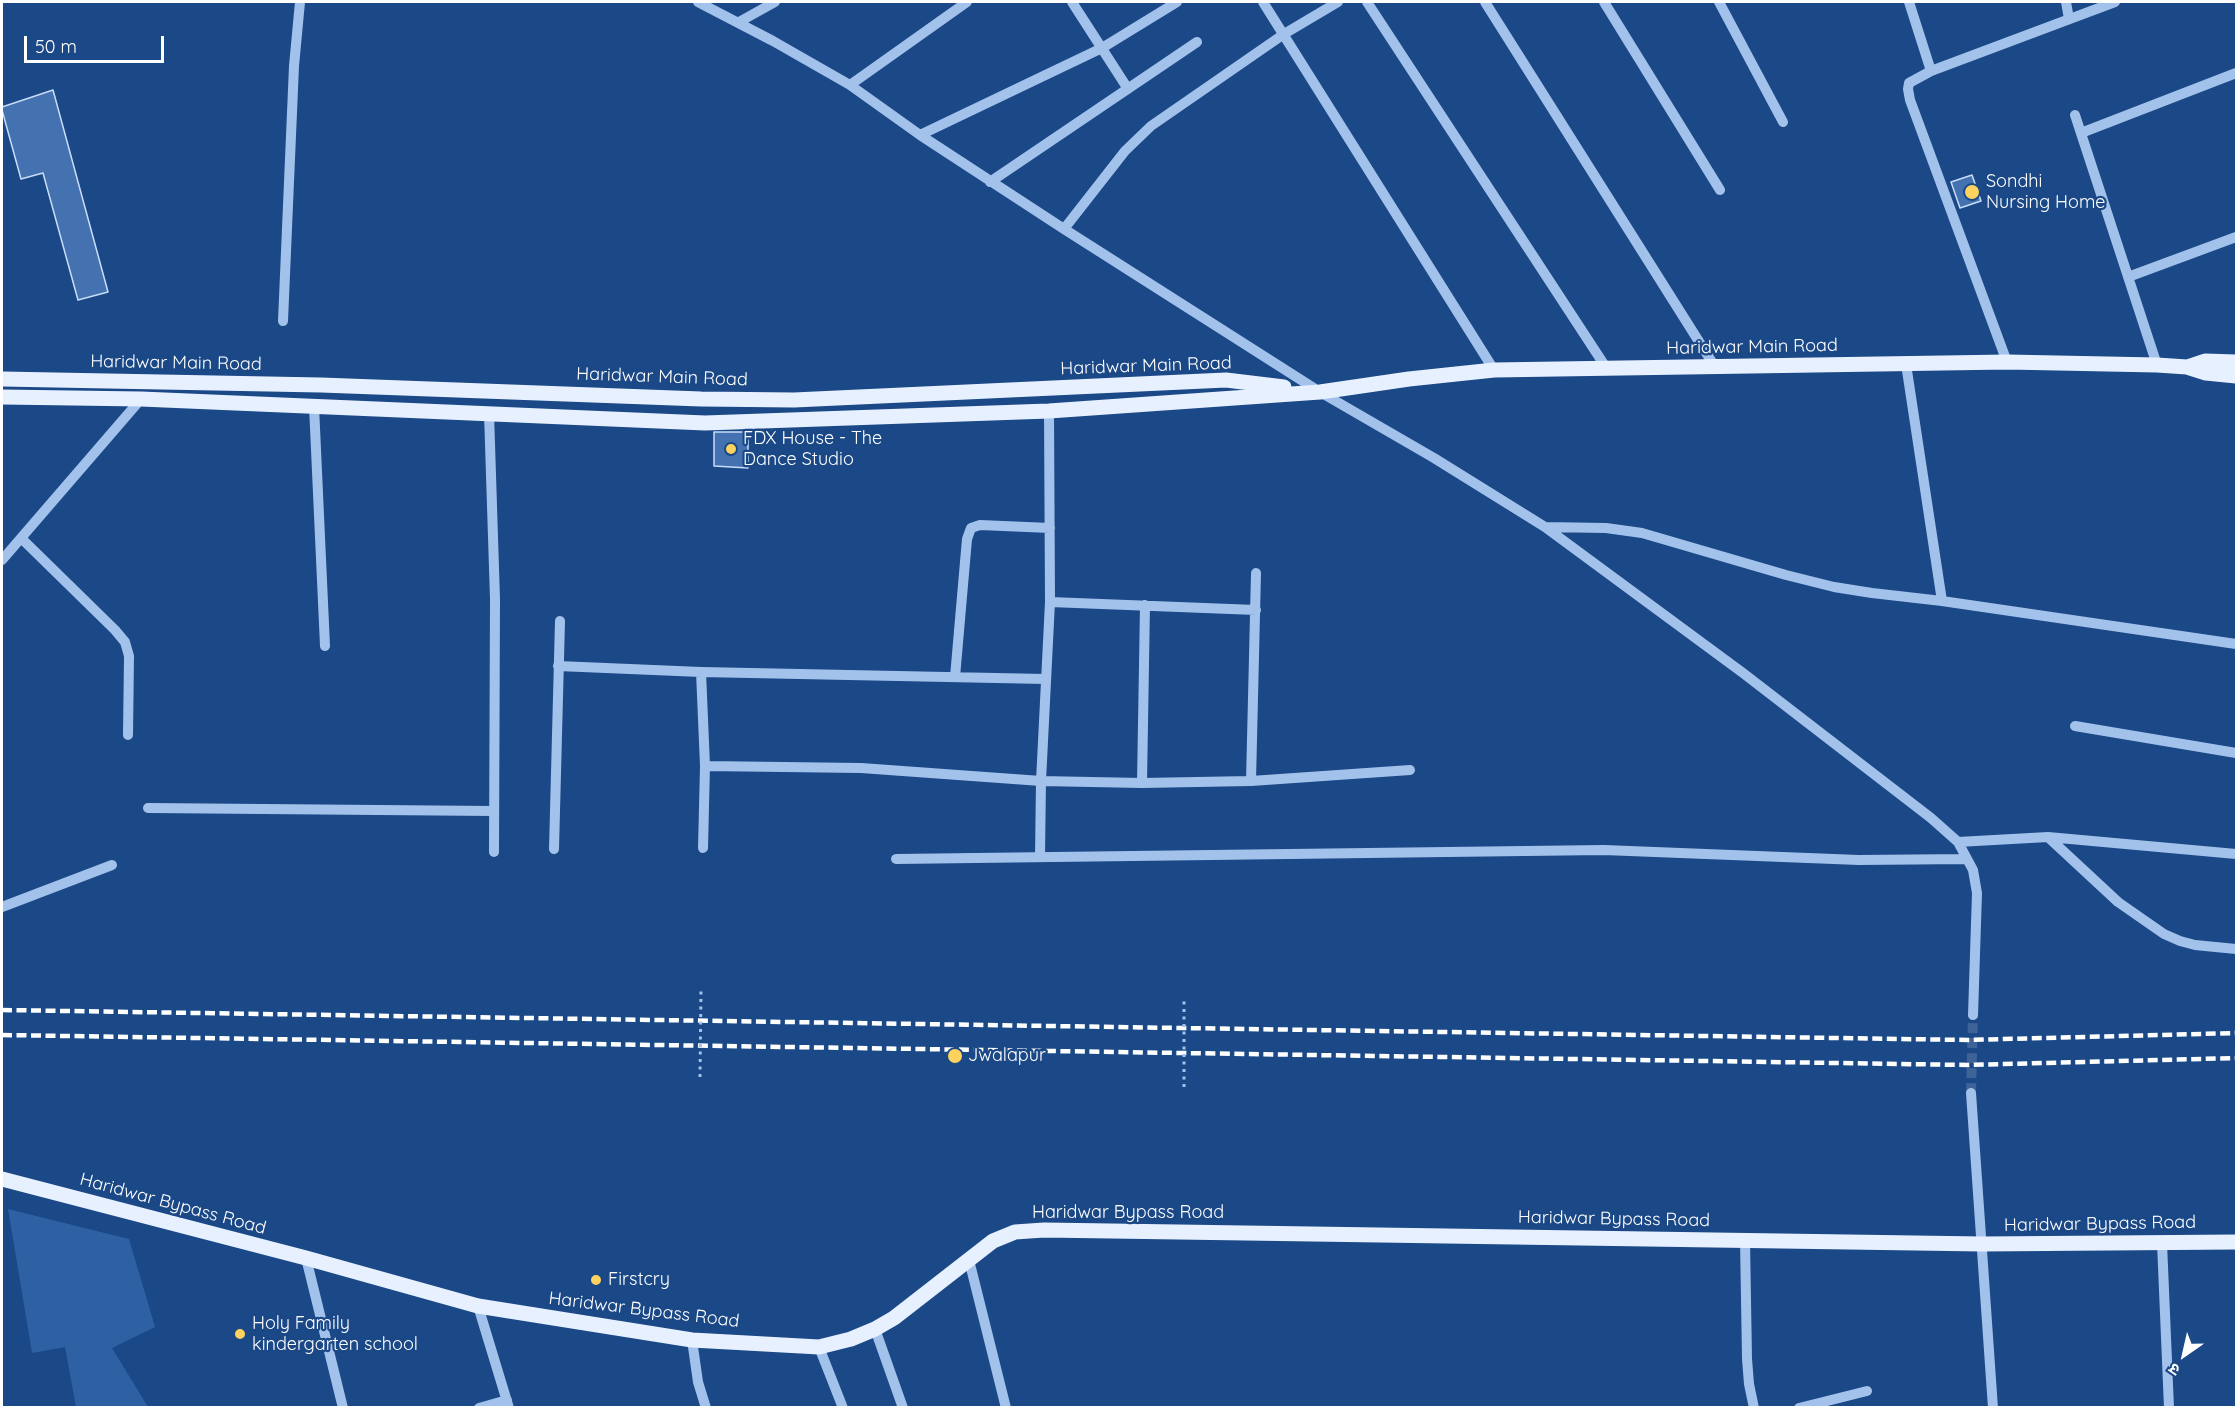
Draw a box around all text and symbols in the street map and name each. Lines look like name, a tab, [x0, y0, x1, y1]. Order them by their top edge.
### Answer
scale bar	[27, 24, 166, 62]
text: 50 m	[35, 35, 77, 58]
place label: Sondhi Nursing Home	[1986, 171, 2106, 213]
marker: Sondhi Nursing Home	[1963, 183, 1981, 201]
street label: Haridwar Main Road	[1666, 335, 1838, 359]
street label: Haridwar Main Road	[90, 351, 262, 375]
street label: Haridwar Main Road	[1060, 352, 1232, 380]
street label: Haridwar Main Road	[576, 363, 748, 391]
place label: FDX House - The Dance Studio	[743, 428, 882, 470]
marker: FDX House - The Dance Studio	[724, 442, 738, 456]
place label: Jwalapur	[968, 1045, 1046, 1067]
marker: Jwalapur	[946, 1047, 964, 1065]
street label: Haridwar Bypass Road	[77, 1169, 269, 1239]
street label: Haridwar Bypass Road	[1032, 1202, 1224, 1224]
street label: Haridwar Bypass Road	[1518, 1207, 1710, 1231]
street label: Haridwar Bypass Road	[2004, 1212, 2196, 1236]
place label: Firstcry	[608, 1269, 670, 1291]
marker: Firstcry	[589, 1273, 603, 1287]
street label: Haridwar Bypass Road	[547, 1288, 741, 1332]
place label: Holy Family kindergarten school	[252, 1313, 418, 1356]
north arrow	[2154, 1325, 2214, 1385]
marker: Holy Family kindergarten school	[233, 1327, 247, 1341]
text: उ	[2164, 1359, 2183, 1381]

